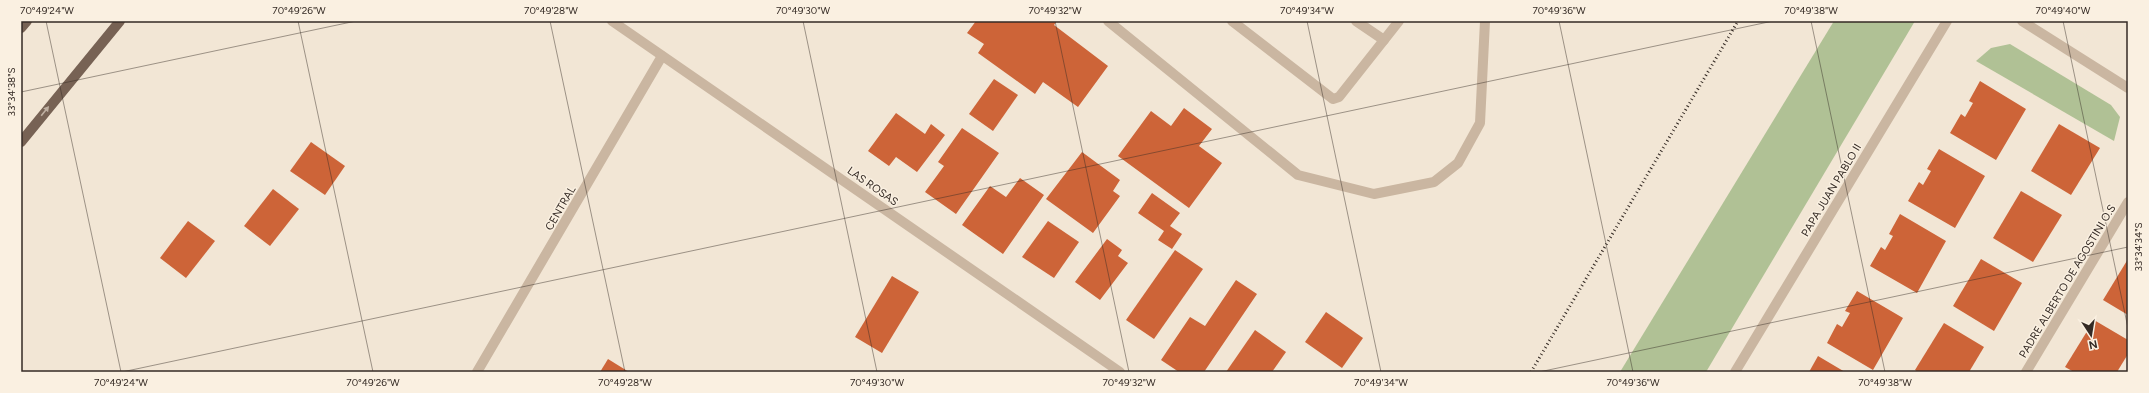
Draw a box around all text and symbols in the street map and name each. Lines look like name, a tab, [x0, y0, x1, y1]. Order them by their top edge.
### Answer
text: 70°49'24"W	[20, 4, 74, 17]
text: 70°49'26"W	[272, 4, 326, 17]
text: 70°49'28"W	[524, 4, 578, 17]
text: 70°49'30"W	[776, 4, 830, 17]
text: 70°49'32"W	[1028, 4, 1082, 17]
text: 70°49'34"W	[1280, 4, 1334, 17]
text: 70°49'36"W	[1532, 4, 1586, 17]
text: 70°49'38"W	[1784, 4, 1838, 17]
text: 70°49'40"W	[2036, 4, 2091, 17]
text: 33°34'38"S	[5, 67, 18, 117]
one-way arrow	[41, 106, 50, 117]
street label: PAPA JUAN PABLO II	[1799, 142, 1864, 239]
street label: LAS ROSAS	[845, 164, 901, 209]
street label: CENTRAL	[543, 184, 578, 233]
street label: PADRE ALBERTO DE AGOSTINI O.S	[2016, 202, 2118, 360]
text: 33°34'34"S	[2132, 222, 2145, 272]
north arrow	[2071, 315, 2111, 355]
text: 70°49'24"W	[94, 376, 148, 389]
text: 70°49'26"W	[346, 376, 400, 389]
text: 70°49'28"W	[598, 376, 652, 389]
text: 70°49'30"W	[850, 376, 904, 389]
text: 70°49'32"W	[1102, 376, 1156, 389]
text: 70°49'34"W	[1354, 376, 1408, 389]
text: 70°49'36"W	[1606, 376, 1660, 389]
text: 70°49'38"W	[1858, 376, 1912, 389]

